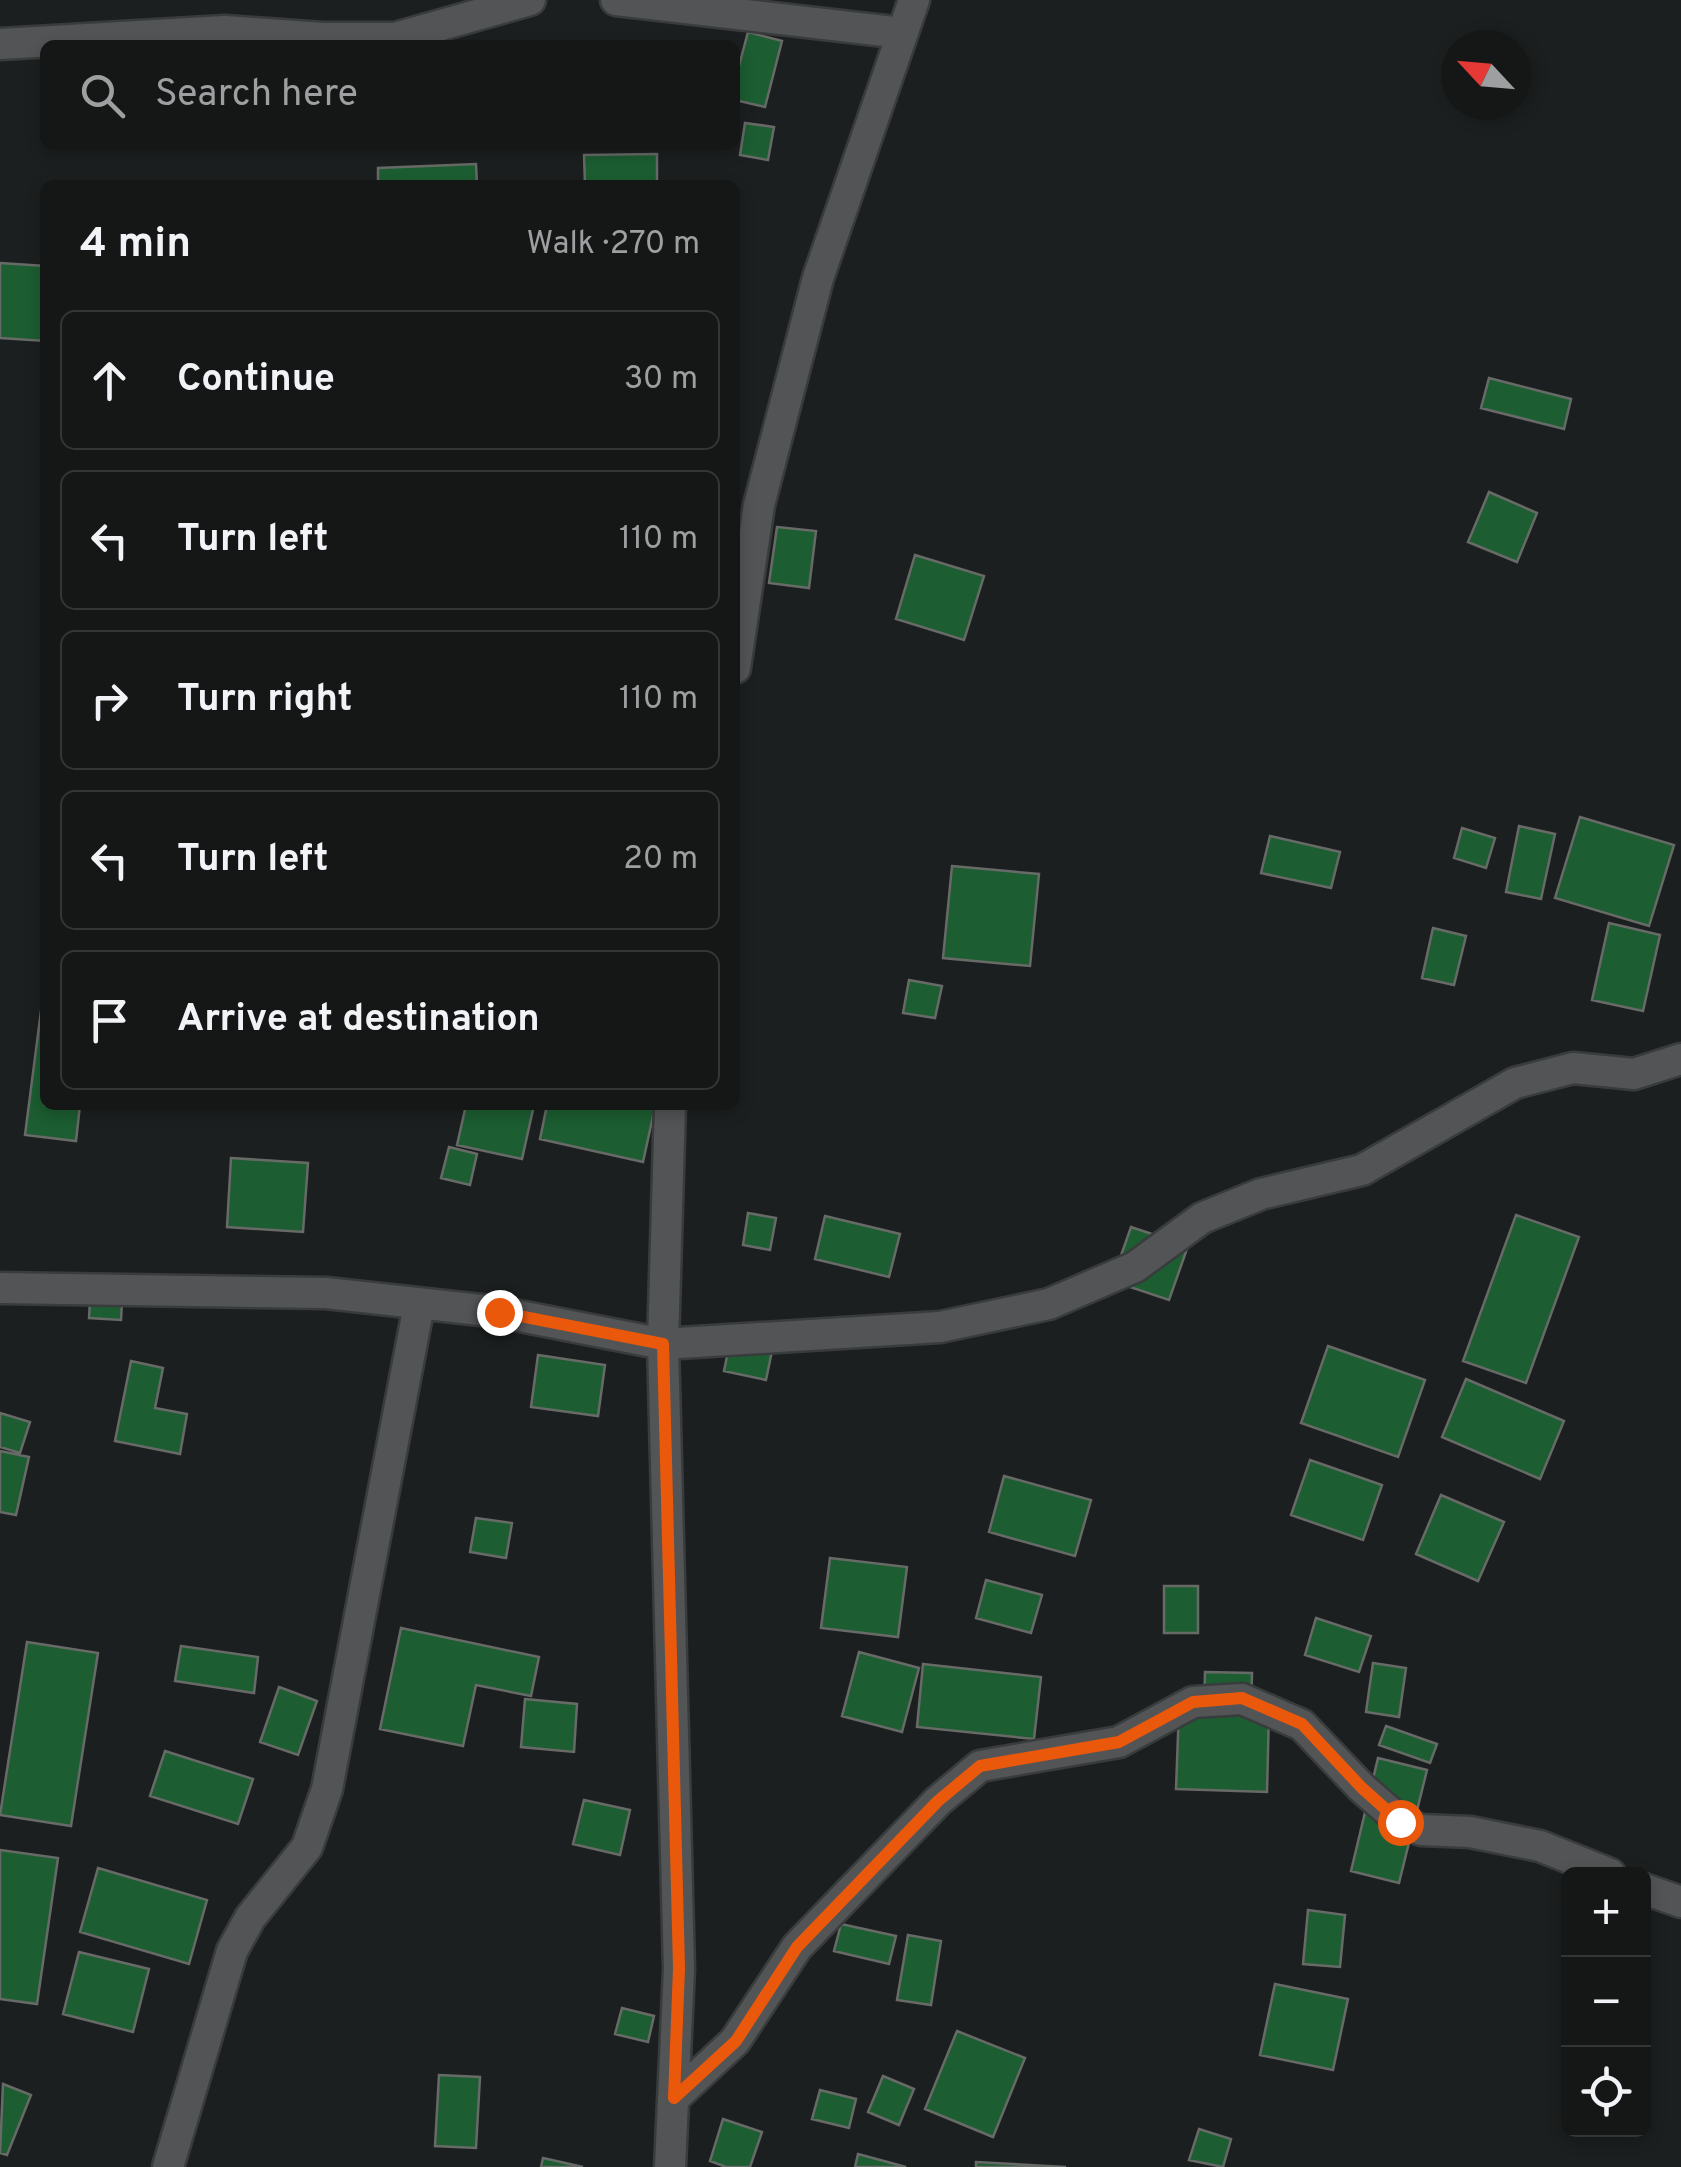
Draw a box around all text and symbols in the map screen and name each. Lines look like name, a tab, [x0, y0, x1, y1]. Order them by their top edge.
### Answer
north arrow	[1441, 30, 1531, 120]
search box	[40, 40, 740, 150]
icon: search	[75, 68, 130, 123]
text: Search here	[155, 71, 358, 120]
text: 4 min	[80, 219, 191, 272]
text: Walk · 270 m	[526, 225, 700, 265]
icon: ahead	[82, 353, 137, 408]
text: Continue	[177, 356, 335, 405]
text: 30 m	[624, 360, 698, 400]
icon: left	[82, 513, 137, 568]
text: Turn left	[177, 516, 329, 565]
text: 110 m	[619, 520, 698, 560]
icon: right	[82, 673, 137, 728]
text: Turn right	[177, 676, 352, 725]
text: 110 m	[619, 680, 698, 720]
icon: left	[82, 833, 137, 888]
text: Turn left	[177, 836, 329, 885]
text: 20 m	[623, 840, 698, 880]
icon: arrive	[82, 993, 137, 1048]
text: Arrive at destination	[177, 996, 540, 1045]
route end	[477, 1290, 523, 1336]
route start	[1378, 1800, 1424, 1846]
map controls	[1561, 1867, 1651, 2137]
button: +	[1561, 1867, 1651, 1957]
button: −	[1561, 1957, 1651, 2047]
button: locate	[1561, 2047, 1651, 2137]

